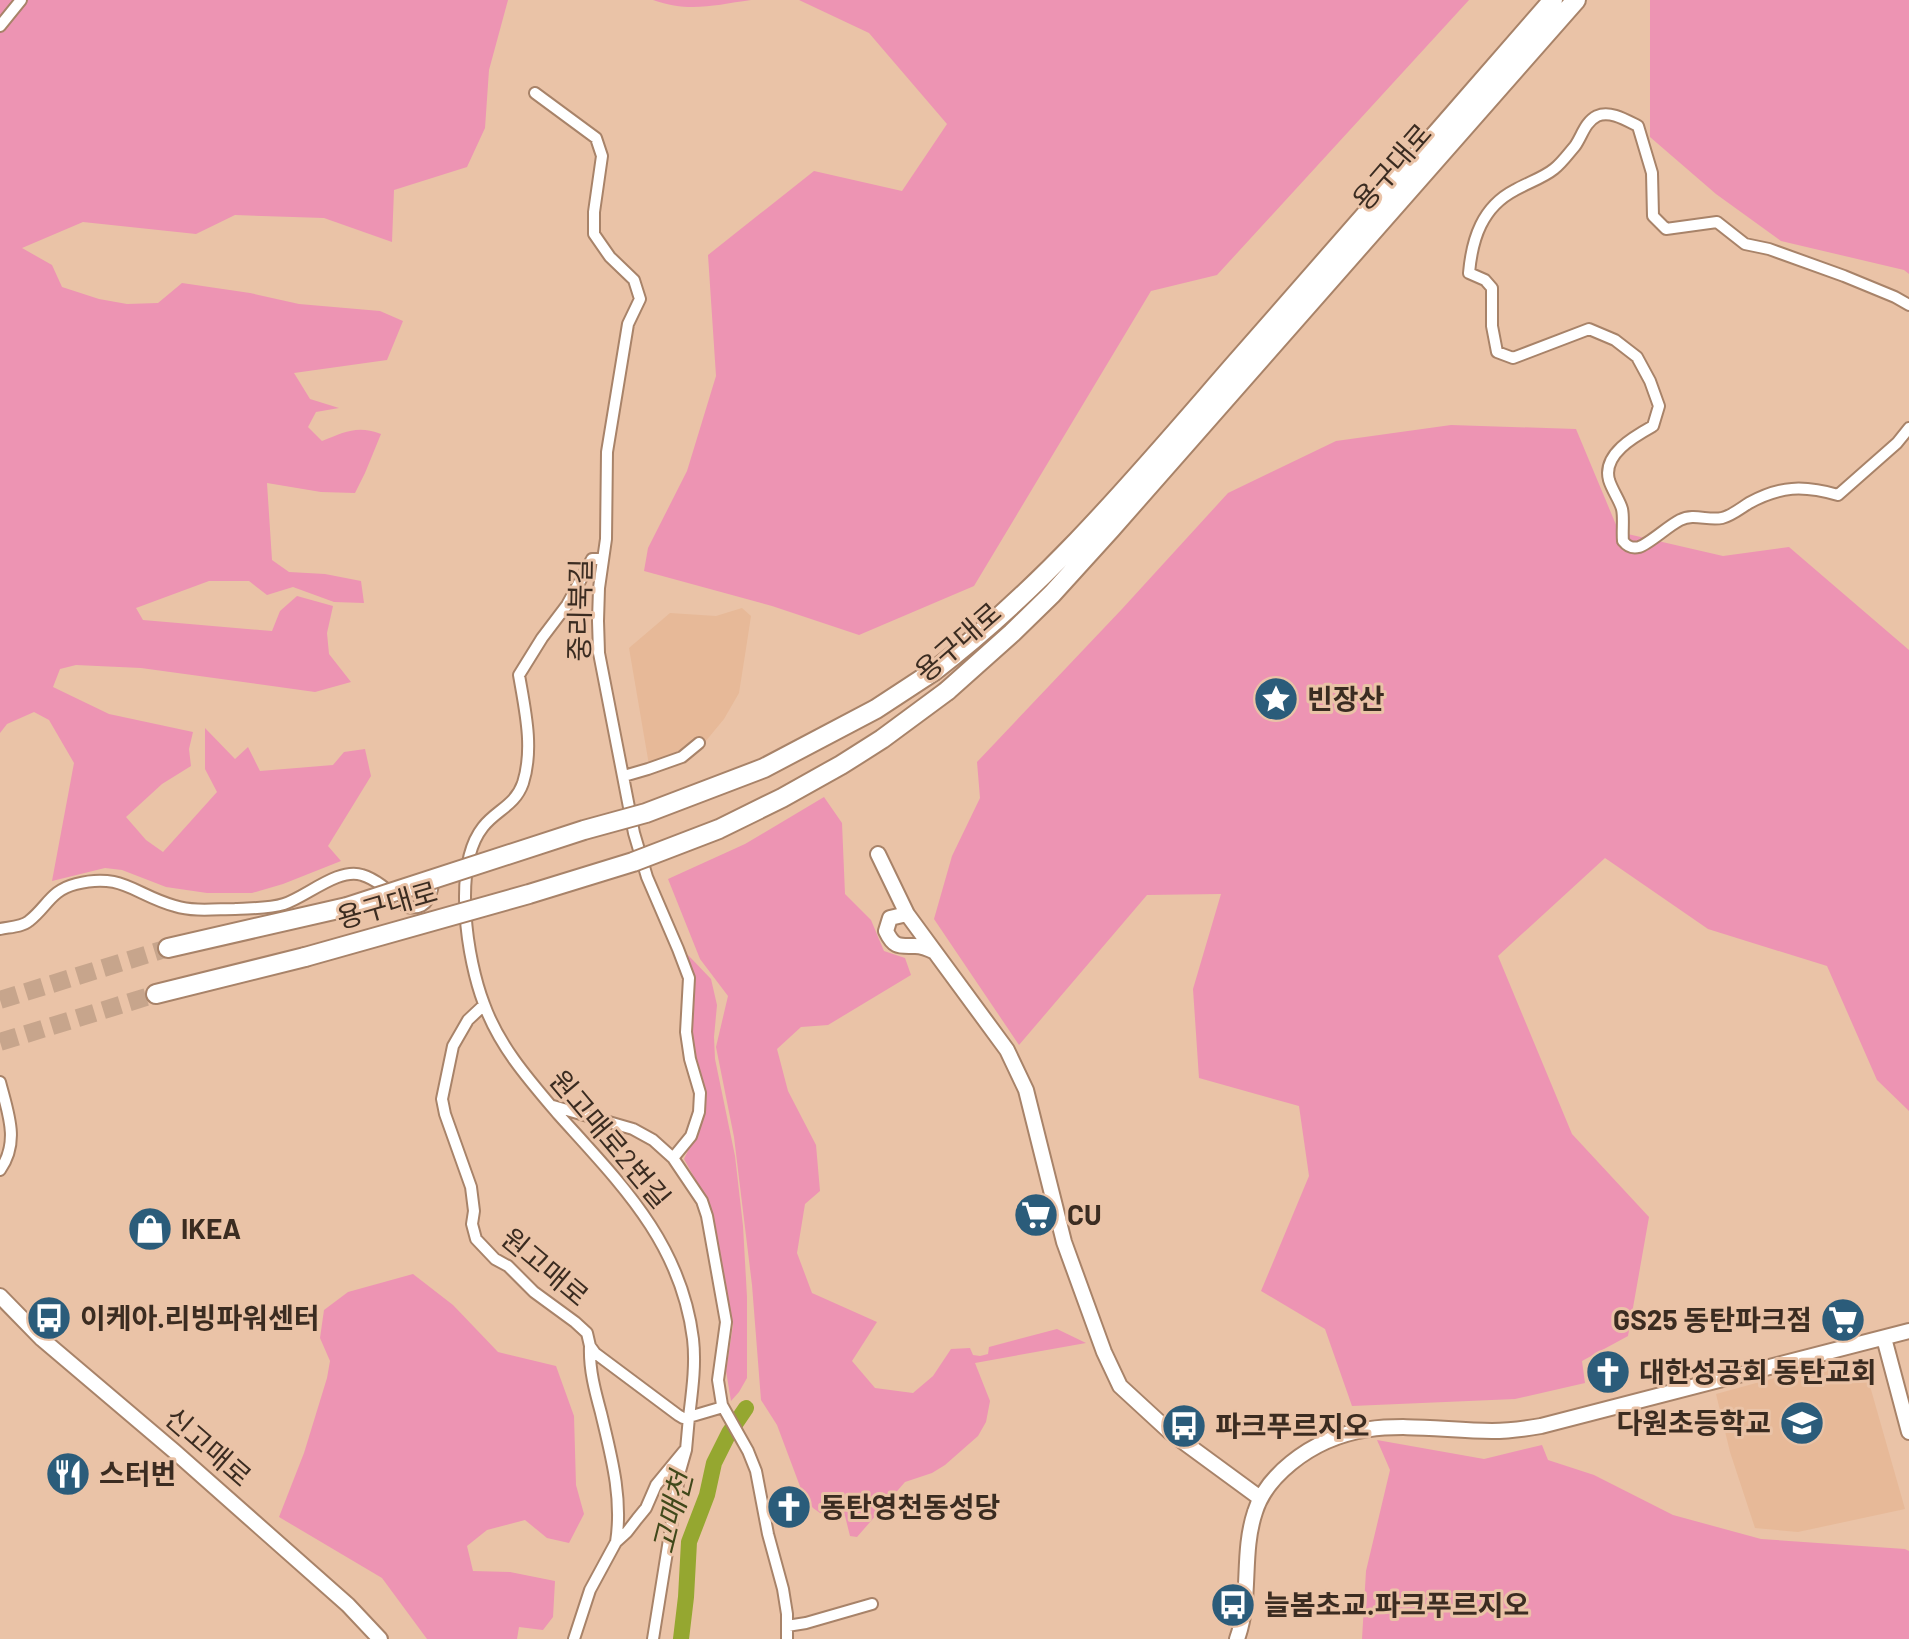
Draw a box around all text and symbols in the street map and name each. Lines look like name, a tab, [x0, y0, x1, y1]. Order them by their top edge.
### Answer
street label: 용구대로	[1345, 116, 1438, 216]
street label: 중리북길	[561, 558, 597, 662]
street label: 용구대로	[907, 595, 1007, 688]
place icon: 빈장산	[1252, 675, 1300, 723]
place label: 빈장산	[1307, 681, 1385, 715]
street label: 용구대로	[333, 873, 441, 935]
street label: 원고매로2번길	[543, 1062, 678, 1214]
supermarket icon: CU	[1012, 1191, 1060, 1239]
place label: CU	[1067, 1197, 1102, 1231]
shop icon: IKEA	[126, 1205, 174, 1253]
place label: IKEA	[181, 1211, 241, 1245]
street label: 원고매로	[495, 1220, 596, 1312]
bus stop icon: 이케아.리빙파워센터	[25, 1294, 73, 1342]
supermarket icon: GS25 동탄파크점	[1819, 1296, 1867, 1344]
place label: 이케아.리빙파워센터	[80, 1300, 319, 1334]
place label: GS25 동탄파크점	[1613, 1302, 1812, 1336]
church icon: 대한성공회 동탄교회	[1584, 1348, 1632, 1396]
place label: 대한성공회 동탄교회	[1639, 1354, 1876, 1388]
school or university icon: 다원초등학교	[1778, 1399, 1826, 1447]
street label: 신고매로	[159, 1400, 259, 1493]
bus stop icon: 파크푸르지오	[1160, 1402, 1208, 1450]
place label: 다원초등학교	[1616, 1405, 1771, 1439]
place label: 파크푸르지오	[1215, 1408, 1370, 1442]
restaurant icon: 스터번	[44, 1450, 92, 1498]
place label: 스터번	[99, 1456, 176, 1490]
water label: 고매천	[644, 1465, 699, 1557]
church icon: 동탄영천동성당	[765, 1483, 813, 1531]
place label: 동탄영천동성당	[820, 1489, 1000, 1523]
bus stop icon: 늘봄초교.파크푸르지오	[1209, 1581, 1257, 1629]
place label: 늘봄초교.파크푸르지오	[1264, 1587, 1529, 1621]

